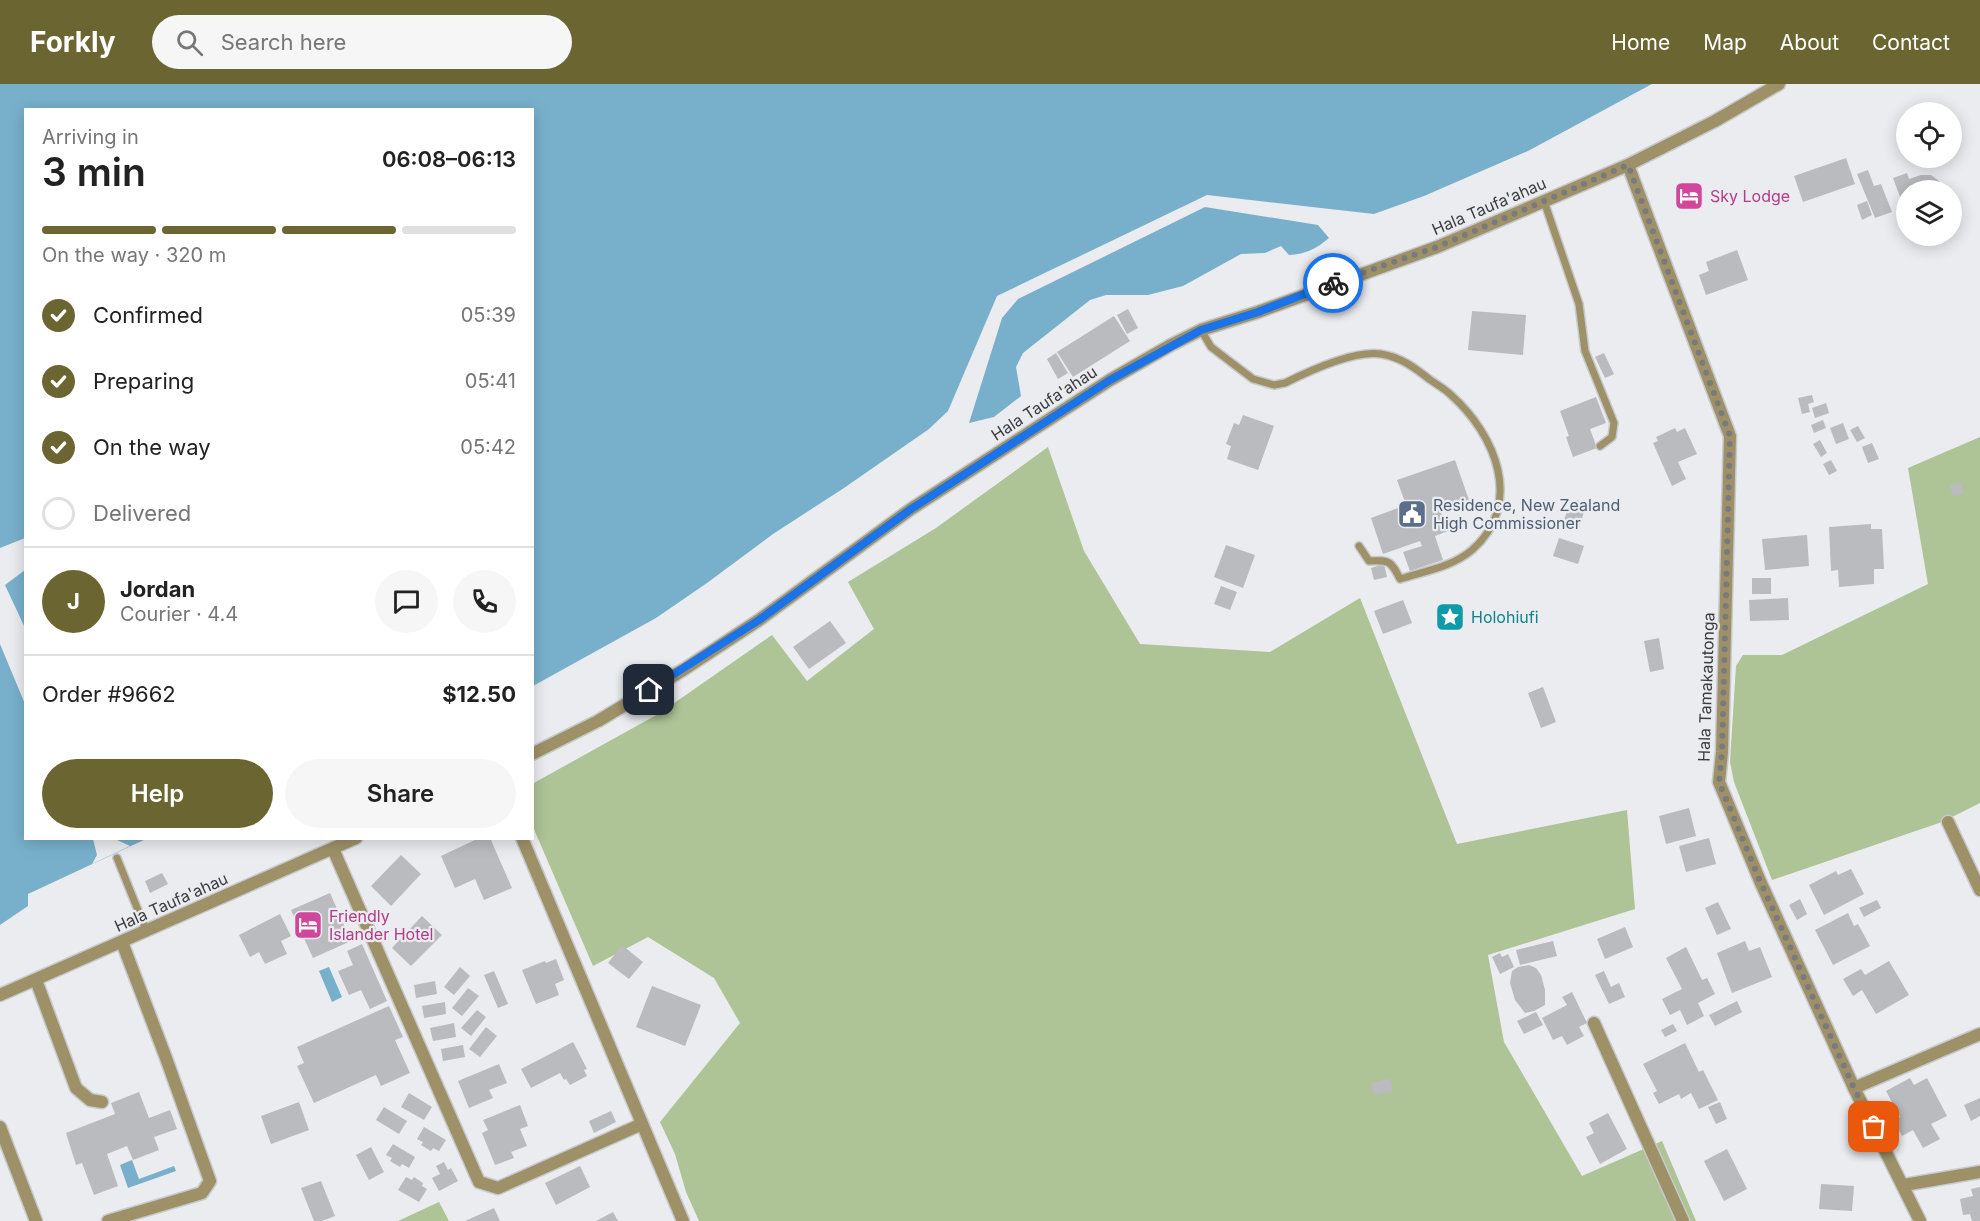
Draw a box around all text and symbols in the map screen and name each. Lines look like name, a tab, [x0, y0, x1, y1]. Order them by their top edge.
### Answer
search box	[152, 15, 572, 69]
text: Forkly	[30, 25, 116, 59]
icon: search	[173, 26, 206, 59]
text: Search here	[221, 29, 346, 55]
text: Home	[1611, 30, 1670, 55]
text: Map	[1703, 30, 1747, 55]
text: About	[1780, 30, 1839, 55]
text: Contact	[1872, 30, 1950, 55]
map controls	[1896, 102, 1962, 246]
button: locate	[1896, 102, 1962, 168]
text: Arriving in	[42, 125, 139, 149]
text: 06:08–06:13	[382, 146, 516, 172]
text: 3 min	[42, 148, 146, 195]
street label: Hala Taufa'ahau	[1429, 173, 1549, 239]
hotel icon: Sky Lodge	[1673, 180, 1705, 212]
button: layers	[1896, 180, 1962, 246]
place label: Sky Lodge	[1710, 186, 1790, 206]
text: On the way · 320 m	[42, 243, 226, 267]
courier	[1303, 253, 1363, 313]
icon: bike	[1317, 267, 1350, 300]
icon: check	[42, 299, 75, 332]
text: Confirmed	[93, 302, 203, 328]
text: 05:39	[461, 303, 516, 327]
street label: Hala Taufa'ahau	[987, 361, 1101, 445]
icon: check	[42, 365, 75, 398]
text: Preparing	[93, 368, 194, 394]
text: 05:41	[465, 369, 516, 393]
icon: check	[42, 431, 75, 464]
text: On the way	[93, 434, 211, 460]
text: 05:42	[460, 435, 516, 459]
place label: Residence, New Zealand High Commissioner	[1433, 495, 1620, 533]
public building icon: Residence, New Zealand High Commissioner	[1396, 498, 1428, 530]
text: Delivered	[93, 500, 191, 526]
button: chat	[375, 570, 438, 633]
button: phone	[453, 570, 516, 633]
text: Jordan	[120, 576, 195, 602]
text: J	[67, 588, 80, 614]
place icon: Holohiufi	[1434, 601, 1466, 633]
text: Courier · 4.4	[120, 602, 238, 626]
place label: Holohiufi	[1471, 607, 1539, 627]
street label: Hala Tamakautonga	[1693, 612, 1719, 762]
pin	[623, 664, 674, 715]
icon: home	[632, 673, 665, 706]
text: Order #9662	[42, 681, 176, 707]
text: $12.50	[442, 681, 516, 707]
button: Help	[42, 759, 273, 828]
button: Share	[285, 759, 516, 828]
street label: Hala Taufa'ahau	[111, 868, 231, 936]
place label: Friendly Islander Hotel	[329, 906, 433, 944]
hotel icon: Friendly Islander Hotel	[292, 909, 324, 941]
pin	[1848, 1101, 1899, 1152]
icon: bag	[1857, 1110, 1890, 1143]

